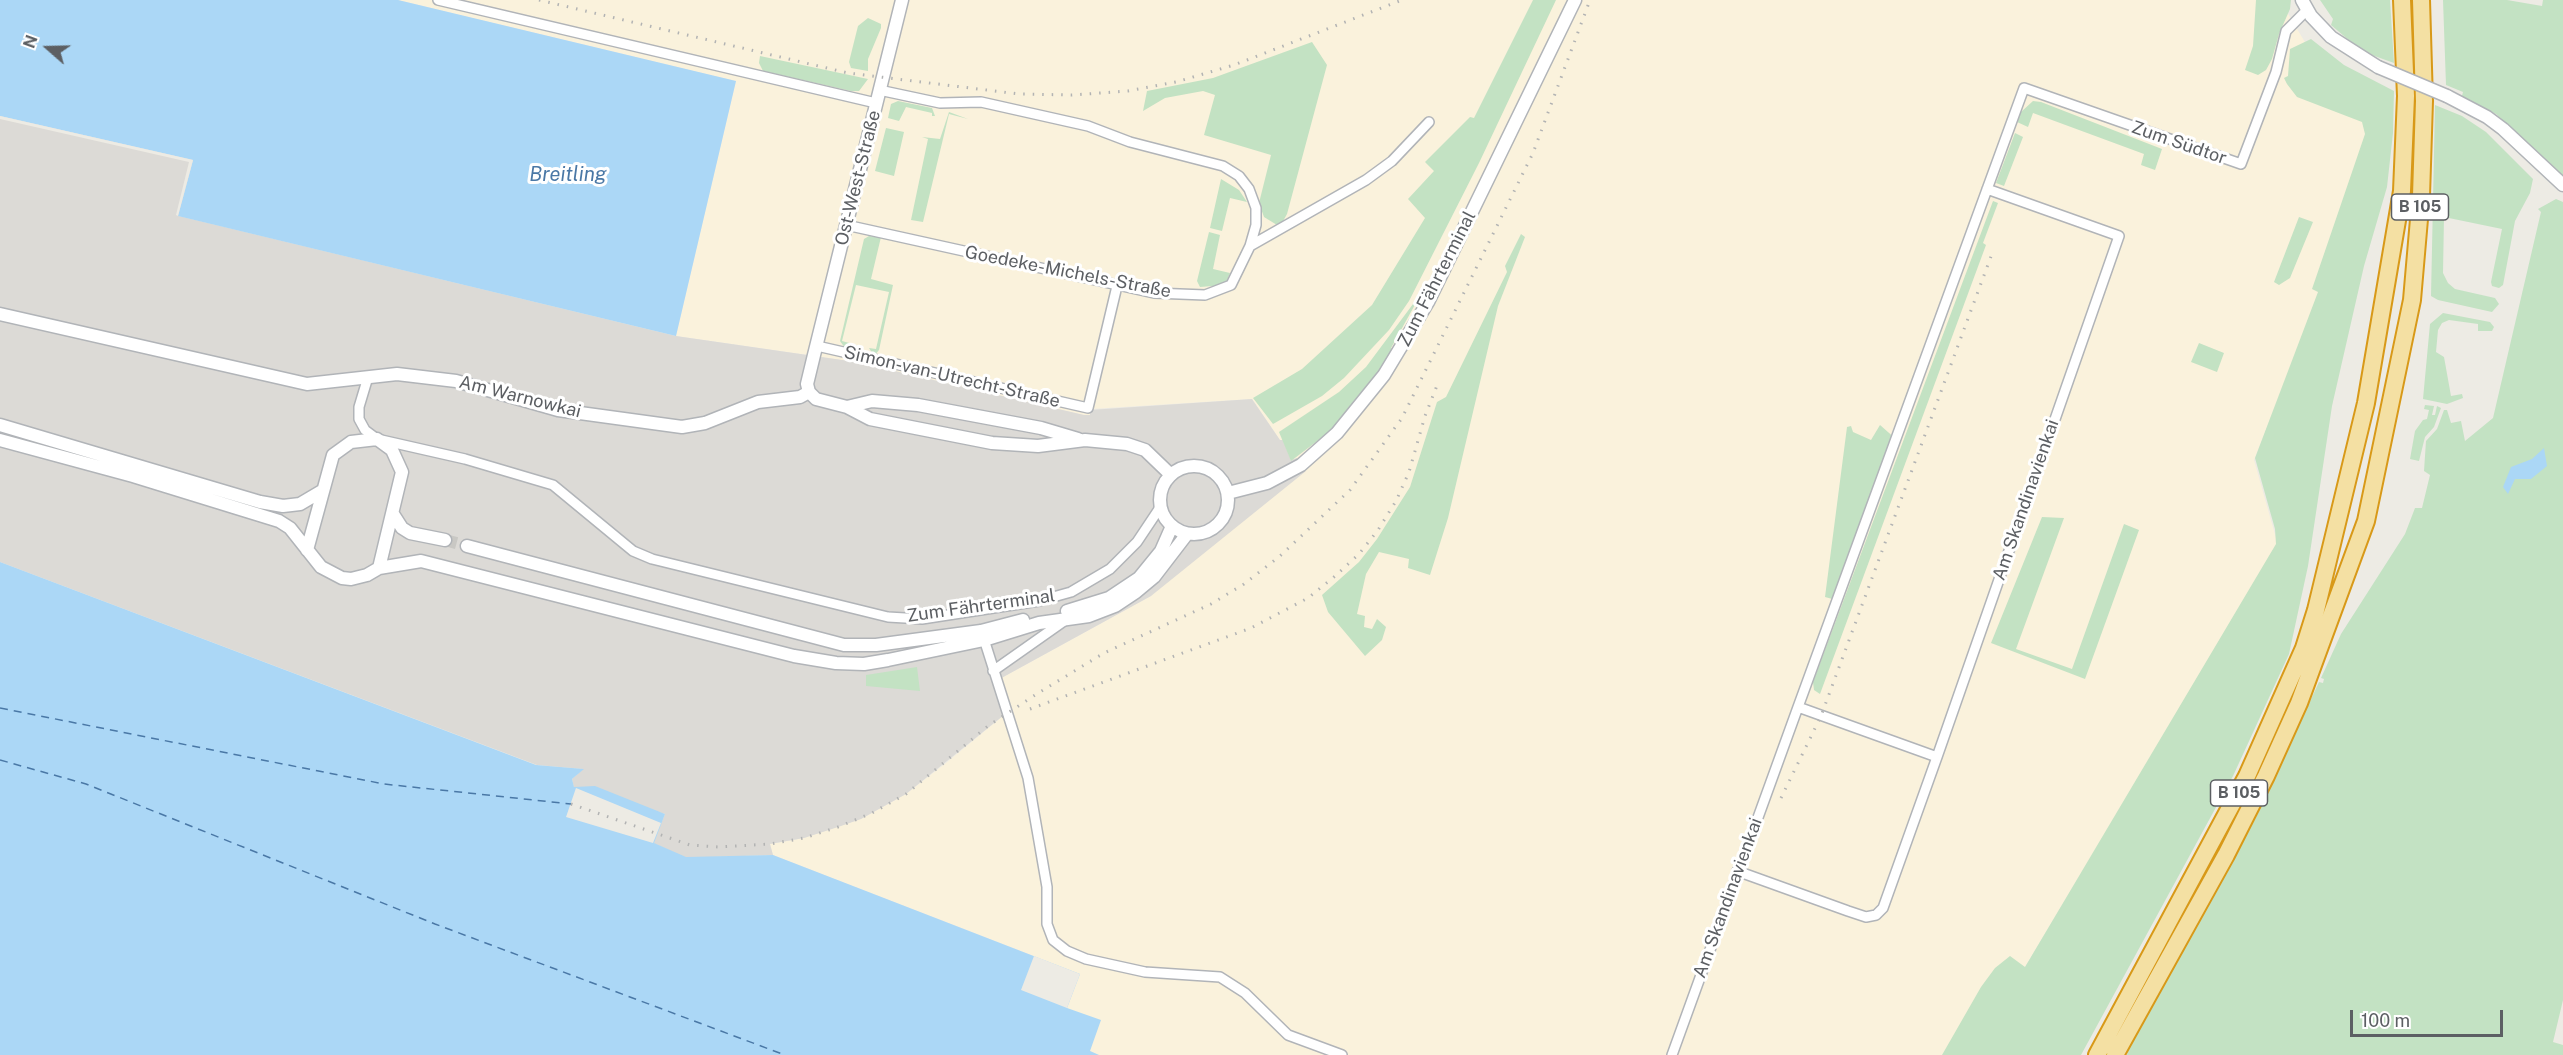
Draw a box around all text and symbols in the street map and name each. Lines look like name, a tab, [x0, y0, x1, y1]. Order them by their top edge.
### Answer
north arrow	[18, 18, 78, 78]
text: N	[20, 33, 42, 51]
street label: Ost-West-Straße	[831, 108, 885, 248]
street label: Zum Südtor	[2129, 117, 2229, 169]
water label: Breitling	[529, 163, 607, 187]
road number: B 105	[2392, 194, 2448, 220]
street label: Zum Fährterminal	[1393, 208, 1481, 350]
street label: Goedeke-Michels-Straße	[963, 241, 1173, 303]
street label: Simon-van-Utrecht-Straße	[842, 342, 1062, 412]
street label: Am Warnowkai	[457, 371, 583, 423]
street label: Am Skandinavienkai	[1988, 417, 2064, 583]
street label: Zum Fährterminal	[906, 585, 1056, 627]
road number: B 105	[2210, 780, 2268, 806]
street label: Am Skandinavienkai	[1689, 815, 1767, 981]
scale bar	[2353, 998, 2506, 1036]
text: 100 m	[2361, 1010, 2410, 1031]

